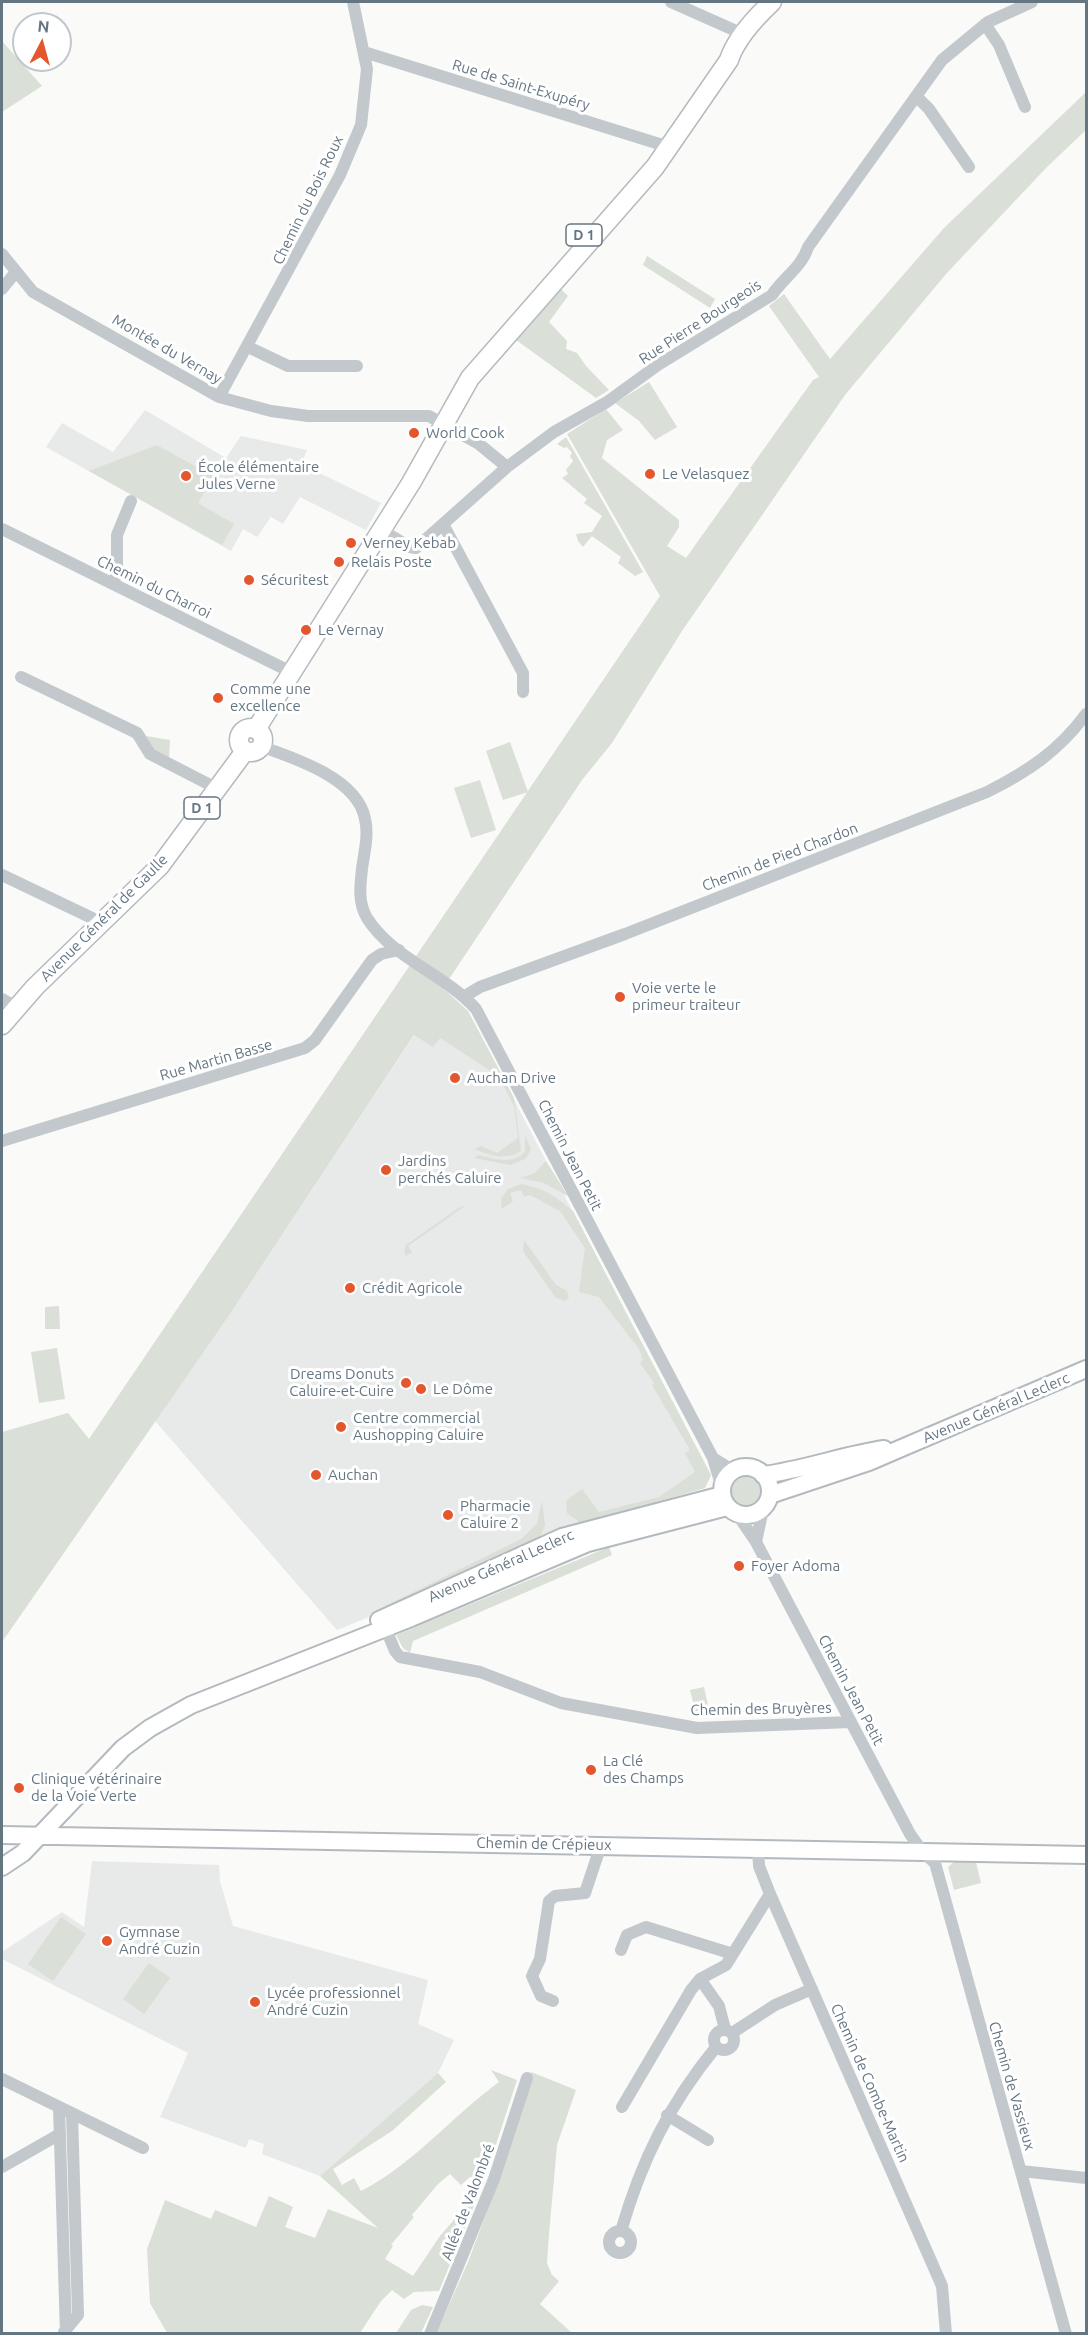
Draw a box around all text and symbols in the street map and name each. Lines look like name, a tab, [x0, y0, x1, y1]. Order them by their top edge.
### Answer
north arrow	[12, 12, 72, 72]
text: N	[37, 17, 51, 36]
street label: Rue de Saint-Exupéry	[450, 56, 592, 114]
street label: Chemin du Bois Roux	[269, 132, 347, 268]
road number: D 1	[566, 224, 602, 246]
street label: Rue Pierre Bourgeois	[636, 276, 764, 368]
street label: Montée du Vernay	[109, 310, 225, 388]
place label: World Cook	[426, 424, 505, 442]
marker: World Cook	[407, 426, 421, 440]
place label: École élémentaire Jules Verne	[198, 458, 319, 493]
place label: Le Velasquez	[662, 465, 749, 483]
marker: Le Velasquez	[643, 467, 657, 481]
marker: École élémentaire Jules Verne	[179, 469, 193, 483]
place label: Verney Kebab	[363, 534, 456, 552]
marker: Verney Kebab	[344, 536, 358, 550]
street label: Chemin du Charroi	[94, 552, 214, 622]
place label: Relais Poste	[351, 553, 432, 571]
marker: Relais Poste	[332, 555, 346, 569]
place label: Sécuritest	[261, 571, 329, 589]
marker: Sécuritest	[242, 573, 256, 587]
place label: Le Vernay	[318, 621, 384, 639]
marker: Le Vernay	[299, 623, 313, 637]
place label: Comme une excellence	[230, 680, 311, 715]
marker: Comme une excellence	[211, 691, 225, 705]
road number: D 1	[184, 797, 220, 819]
street label: Chemin de Pied Chardon	[700, 819, 860, 895]
street label: Avenue Général de Gaulle	[37, 851, 171, 985]
place label: Voie verte le primeur traiteur	[632, 979, 740, 1014]
marker: Voie verte le primeur traiteur	[613, 990, 627, 1004]
street label: Rue Martin Basse	[158, 1035, 274, 1085]
place label: Auchan Drive	[467, 1069, 556, 1087]
marker: Auchan Drive	[448, 1071, 462, 1085]
street label: Chemin Jean Petit	[534, 1096, 606, 1214]
place label: Jardins perchés Caluire	[398, 1152, 501, 1187]
marker: Jardins perchés Caluire	[379, 1163, 393, 1177]
place label: Crédit Agricole	[362, 1279, 462, 1297]
marker: Crédit Agricole	[343, 1281, 357, 1295]
place label: Dreams Donuts Caluire-et-Cuire	[289, 1365, 394, 1400]
street label: Avenue Général Leclerc	[920, 1369, 1072, 1447]
marker: Dreams Donuts Caluire-et-Cuire	[399, 1376, 413, 1390]
place label: Le Dôme	[433, 1380, 493, 1398]
marker: Le Dôme	[414, 1382, 428, 1396]
place label: Centre commercial Aushopping Caluire	[353, 1409, 484, 1444]
marker: Centre commercial Aushopping Caluire	[334, 1420, 348, 1434]
place label: Auchan	[328, 1466, 378, 1484]
marker: Auchan	[309, 1468, 323, 1482]
place label: Pharmacie Caluire 2	[460, 1497, 530, 1532]
marker: Pharmacie Caluire 2	[441, 1508, 455, 1522]
street label: Avenue Général Leclerc	[425, 1526, 577, 1606]
place label: Foyer Adoma	[751, 1557, 840, 1575]
marker: Foyer Adoma	[732, 1559, 746, 1573]
street label: Chemin Jean Petit	[814, 1632, 888, 1748]
street label: Chemin des Bruyères	[690, 1699, 832, 1719]
place label: La Clé des Champs	[603, 1752, 684, 1787]
marker: La Clé des Champs	[584, 1763, 598, 1777]
place label: Clinique vétérinaire de la Voie Verte	[31, 1770, 162, 1805]
marker: Clinique vétérinaire de la Voie Verte	[12, 1781, 26, 1795]
street label: Chemin de Crépieux	[476, 1834, 612, 1854]
place label: Gymnase André Cuzin	[119, 1923, 200, 1958]
marker: Gymnase André Cuzin	[100, 1934, 114, 1948]
place label: Lycée professionnel André Cuzin	[267, 1984, 401, 2019]
marker: Lycée professionnel André Cuzin	[248, 1995, 262, 2009]
street label: Chemin de Combe-Martin	[827, 2001, 913, 2165]
street label: Chemin de Vassieux	[985, 2020, 1039, 2152]
street label: Allée de Valombré	[437, 2141, 499, 2263]

